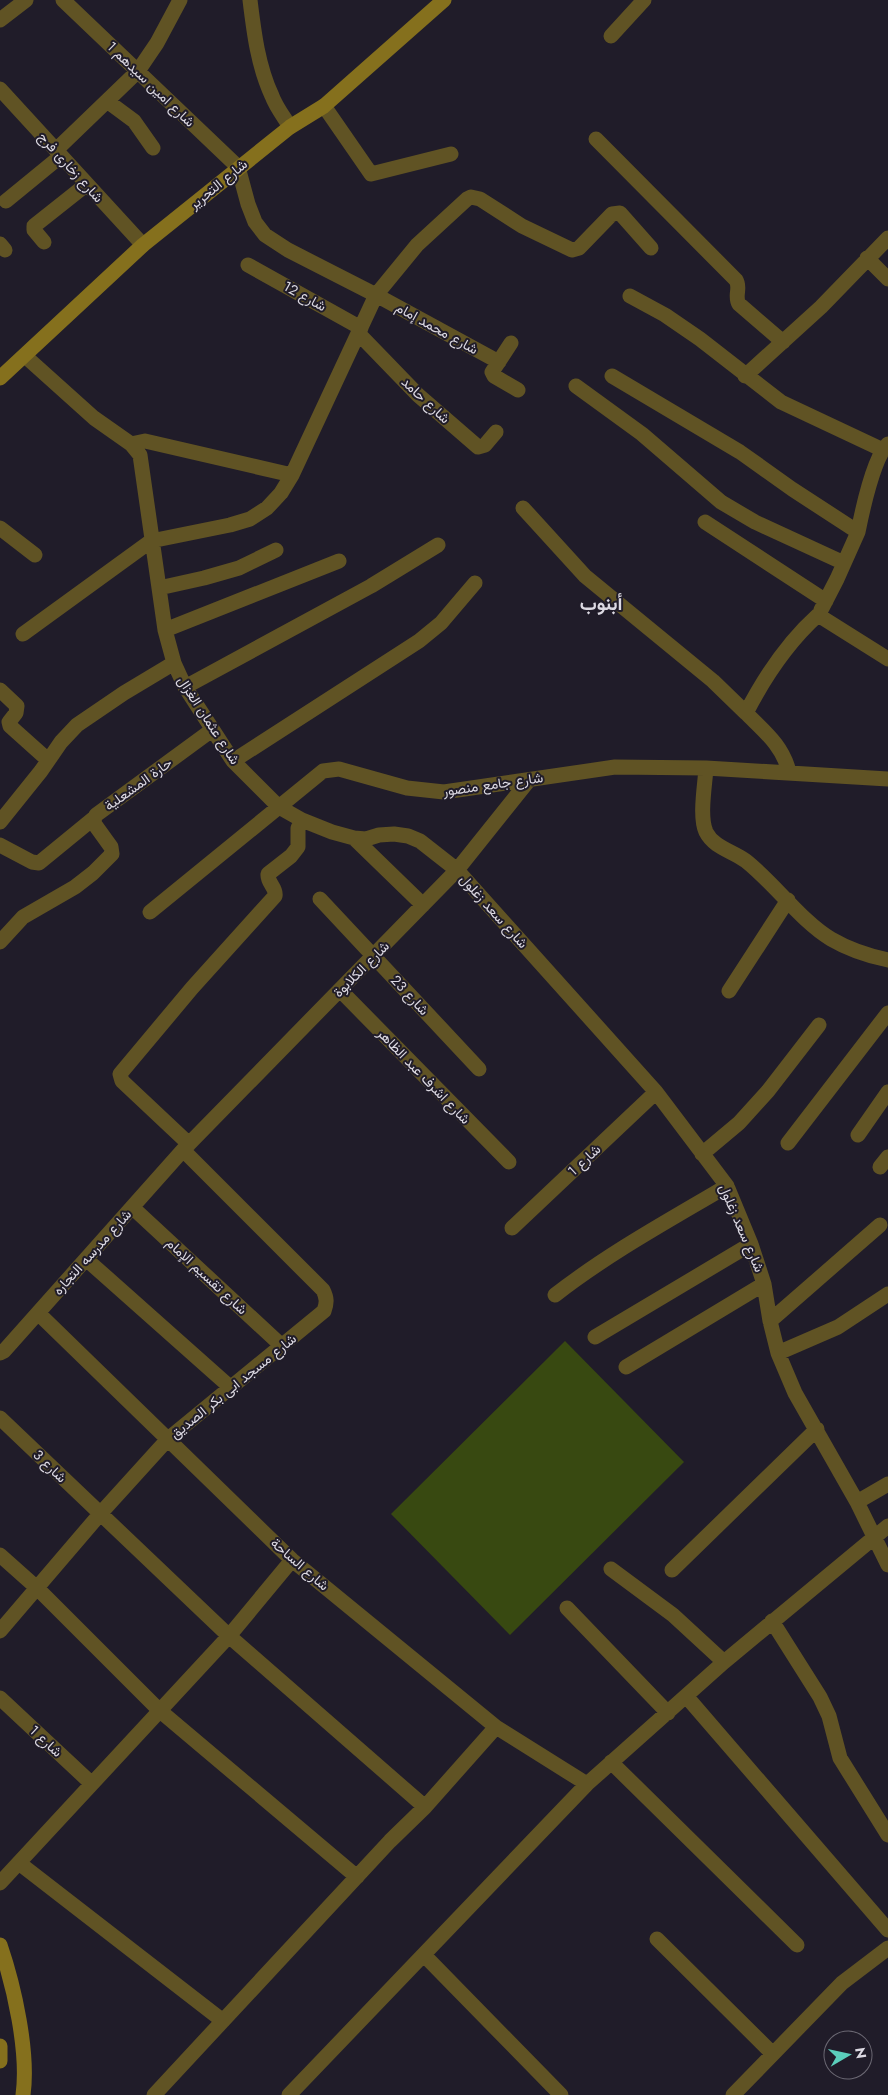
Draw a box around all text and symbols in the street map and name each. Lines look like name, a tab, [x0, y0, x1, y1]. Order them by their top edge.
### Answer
street label: شارع امين سيدهم 1	[102, 37, 200, 132]
street label: شارع زخارى فرج	[33, 127, 108, 207]
street label: شارع التحرير	[184, 154, 252, 215]
street label: شارع 12	[279, 276, 330, 317]
street label: شارع محمد إمام	[392, 297, 482, 360]
street label: شارع حامد	[396, 372, 455, 429]
district label: أبنوب	[580, 590, 622, 617]
street label: شارع عثمان الغزال	[172, 672, 245, 769]
street label: حارة المشعلية	[100, 753, 176, 815]
street label: شارع جامع منصور	[441, 767, 544, 802]
street label: شارع سعد زغلول	[454, 869, 533, 953]
street label: شارع الكلابوة	[328, 936, 394, 1002]
street label: شارع 23	[386, 971, 434, 1020]
street label: شارع اشرف عبد الظاهر	[371, 1023, 475, 1129]
street label: شارع 1	[563, 1139, 606, 1181]
street label: شارع سعد زغلول	[714, 1181, 770, 1275]
street label: شارع مدرسه التجاره	[48, 1205, 137, 1300]
street label: شارع تقسيم الإمام	[161, 1233, 252, 1320]
street label: شارع مسجد ابى بكر الصديق	[165, 1329, 301, 1444]
street label: شارع 3	[28, 1445, 71, 1488]
street label: شارع الساحة	[266, 1533, 334, 1596]
street label: شارع 1	[24, 1720, 67, 1762]
north arrow	[823, 2030, 873, 2080]
text: N	[850, 2046, 872, 2060]

